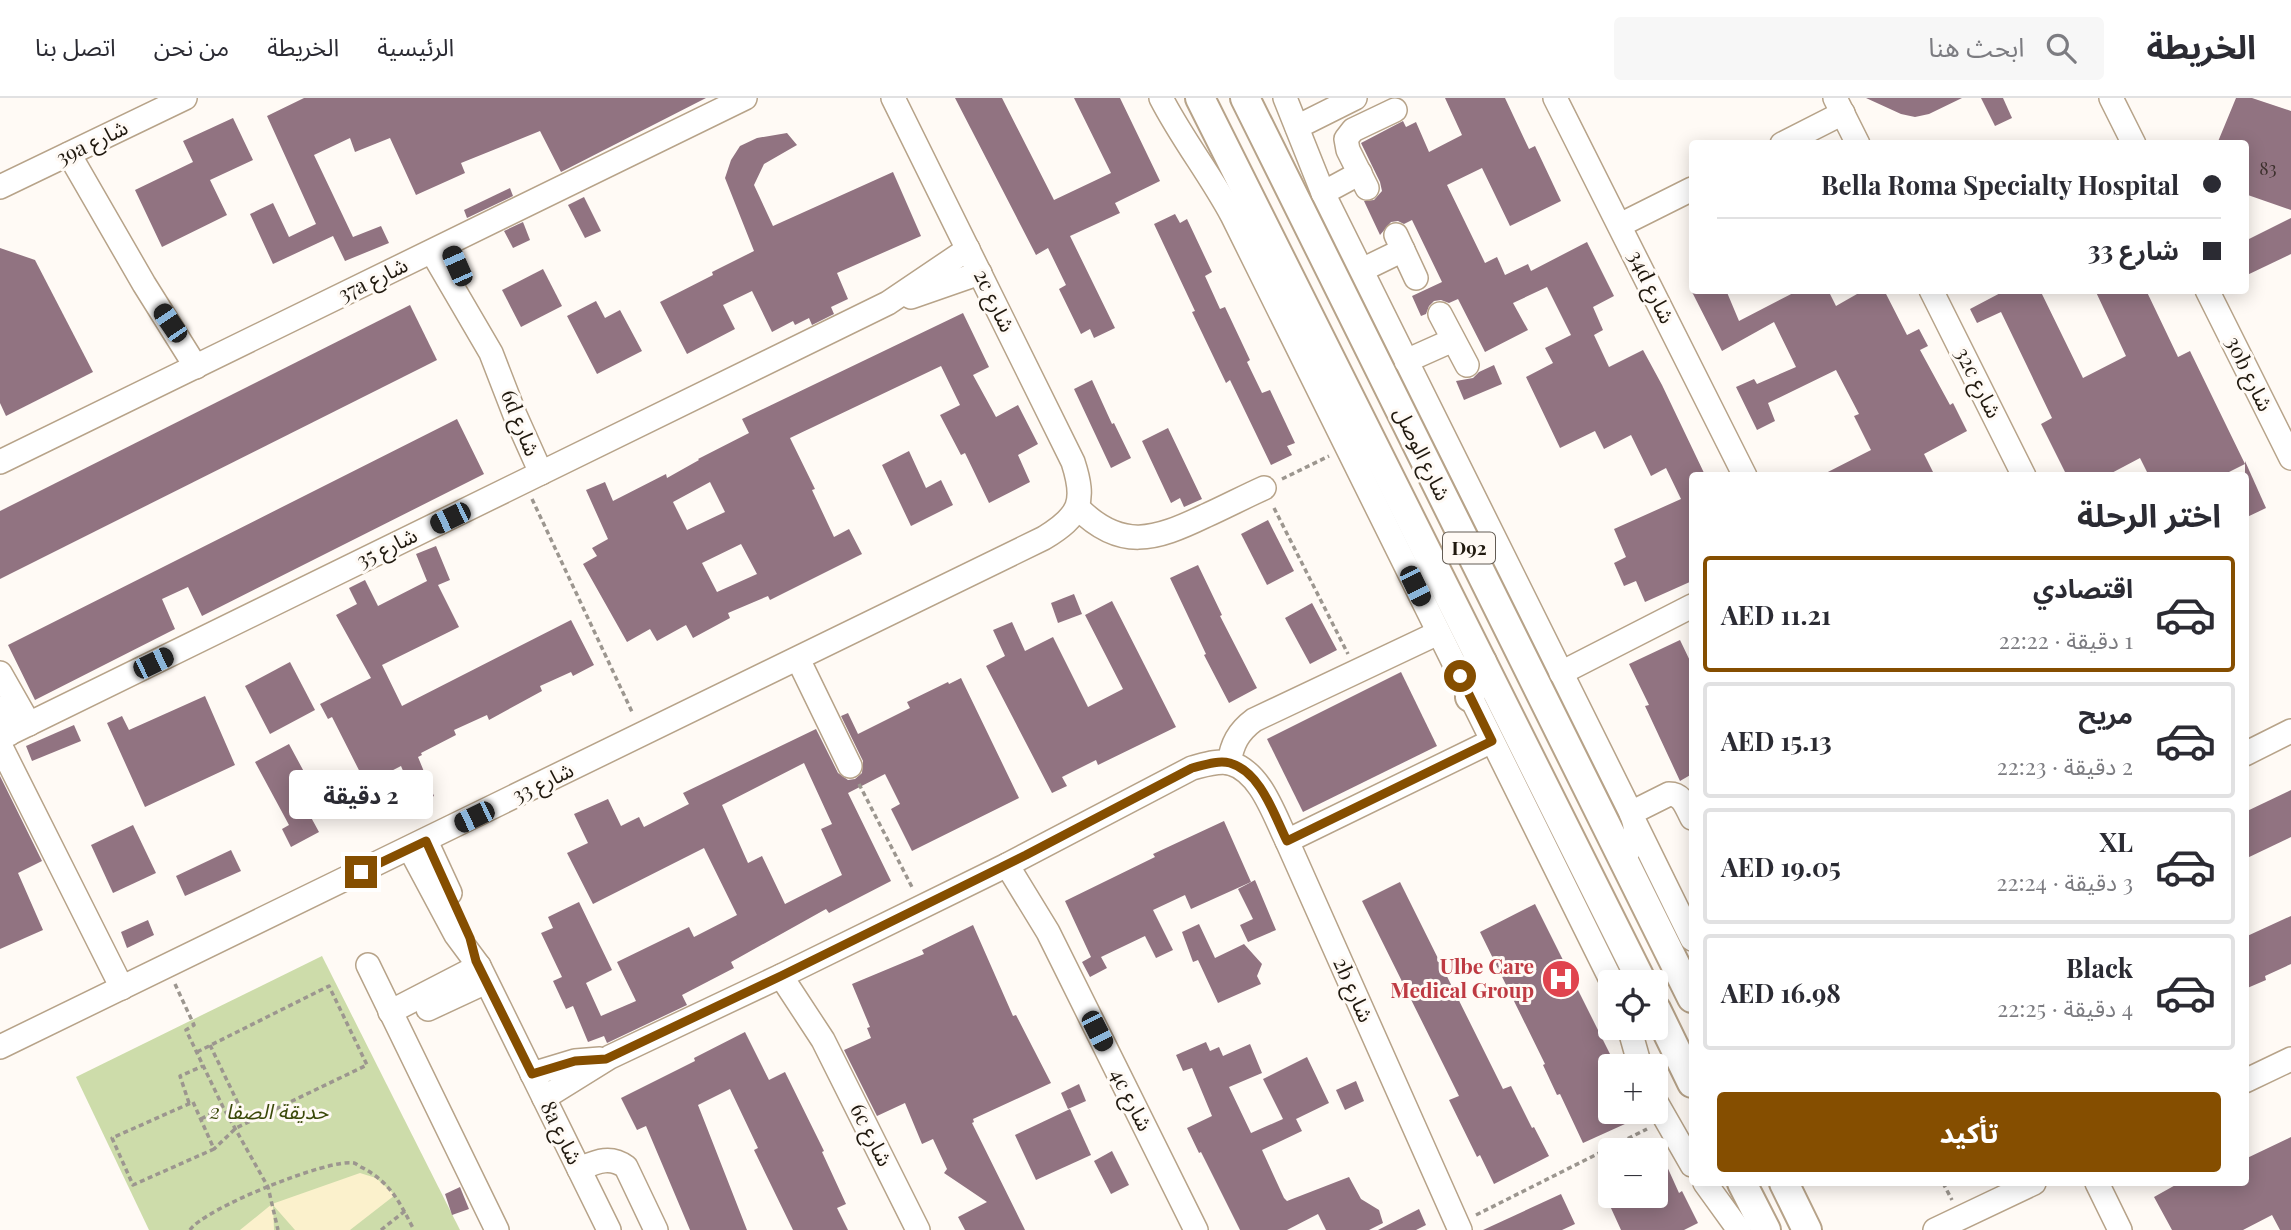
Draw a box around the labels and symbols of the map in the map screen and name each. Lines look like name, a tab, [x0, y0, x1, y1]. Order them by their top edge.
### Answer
street label: 39a شارع	[51, 112, 133, 173]
house number: 83	[2259, 156, 2277, 180]
car	[439, 243, 476, 289]
street label: 34d شارع	[1620, 245, 1683, 329]
street label: 37a شارع	[333, 249, 413, 310]
street label: 2c شارع	[966, 264, 1023, 337]
car	[150, 300, 191, 346]
street label: 30b شارع	[2218, 331, 2281, 417]
street label: 32c شارع	[1947, 342, 2009, 424]
street label: 6d شارع	[493, 385, 548, 461]
street label: شارع الوصل	[1386, 402, 1458, 506]
car	[427, 499, 474, 537]
street label: شارع 35	[351, 520, 422, 576]
road number: D92	[1443, 533, 1495, 564]
car	[1397, 563, 1434, 609]
car	[130, 644, 177, 682]
route start	[1444, 660, 1476, 692]
street label: شارع 33	[507, 754, 579, 811]
callout: 2 دقيقة	[289, 770, 433, 820]
car	[451, 798, 498, 836]
route end	[345, 856, 377, 888]
place label: Ulbe Care Medical Group	[1390, 951, 1534, 1003]
street label: 2b شارع	[1325, 952, 1381, 1027]
hospital icon: Ulbe Care Medical Group	[1540, 958, 1582, 1000]
car	[1079, 1008, 1116, 1054]
street label: 4c شارع	[1102, 1063, 1160, 1137]
park label: حديقة الصفا 2	[209, 1096, 329, 1124]
street label: 8a شارع	[533, 1096, 590, 1170]
street label: 6c شارع	[842, 1098, 901, 1172]

